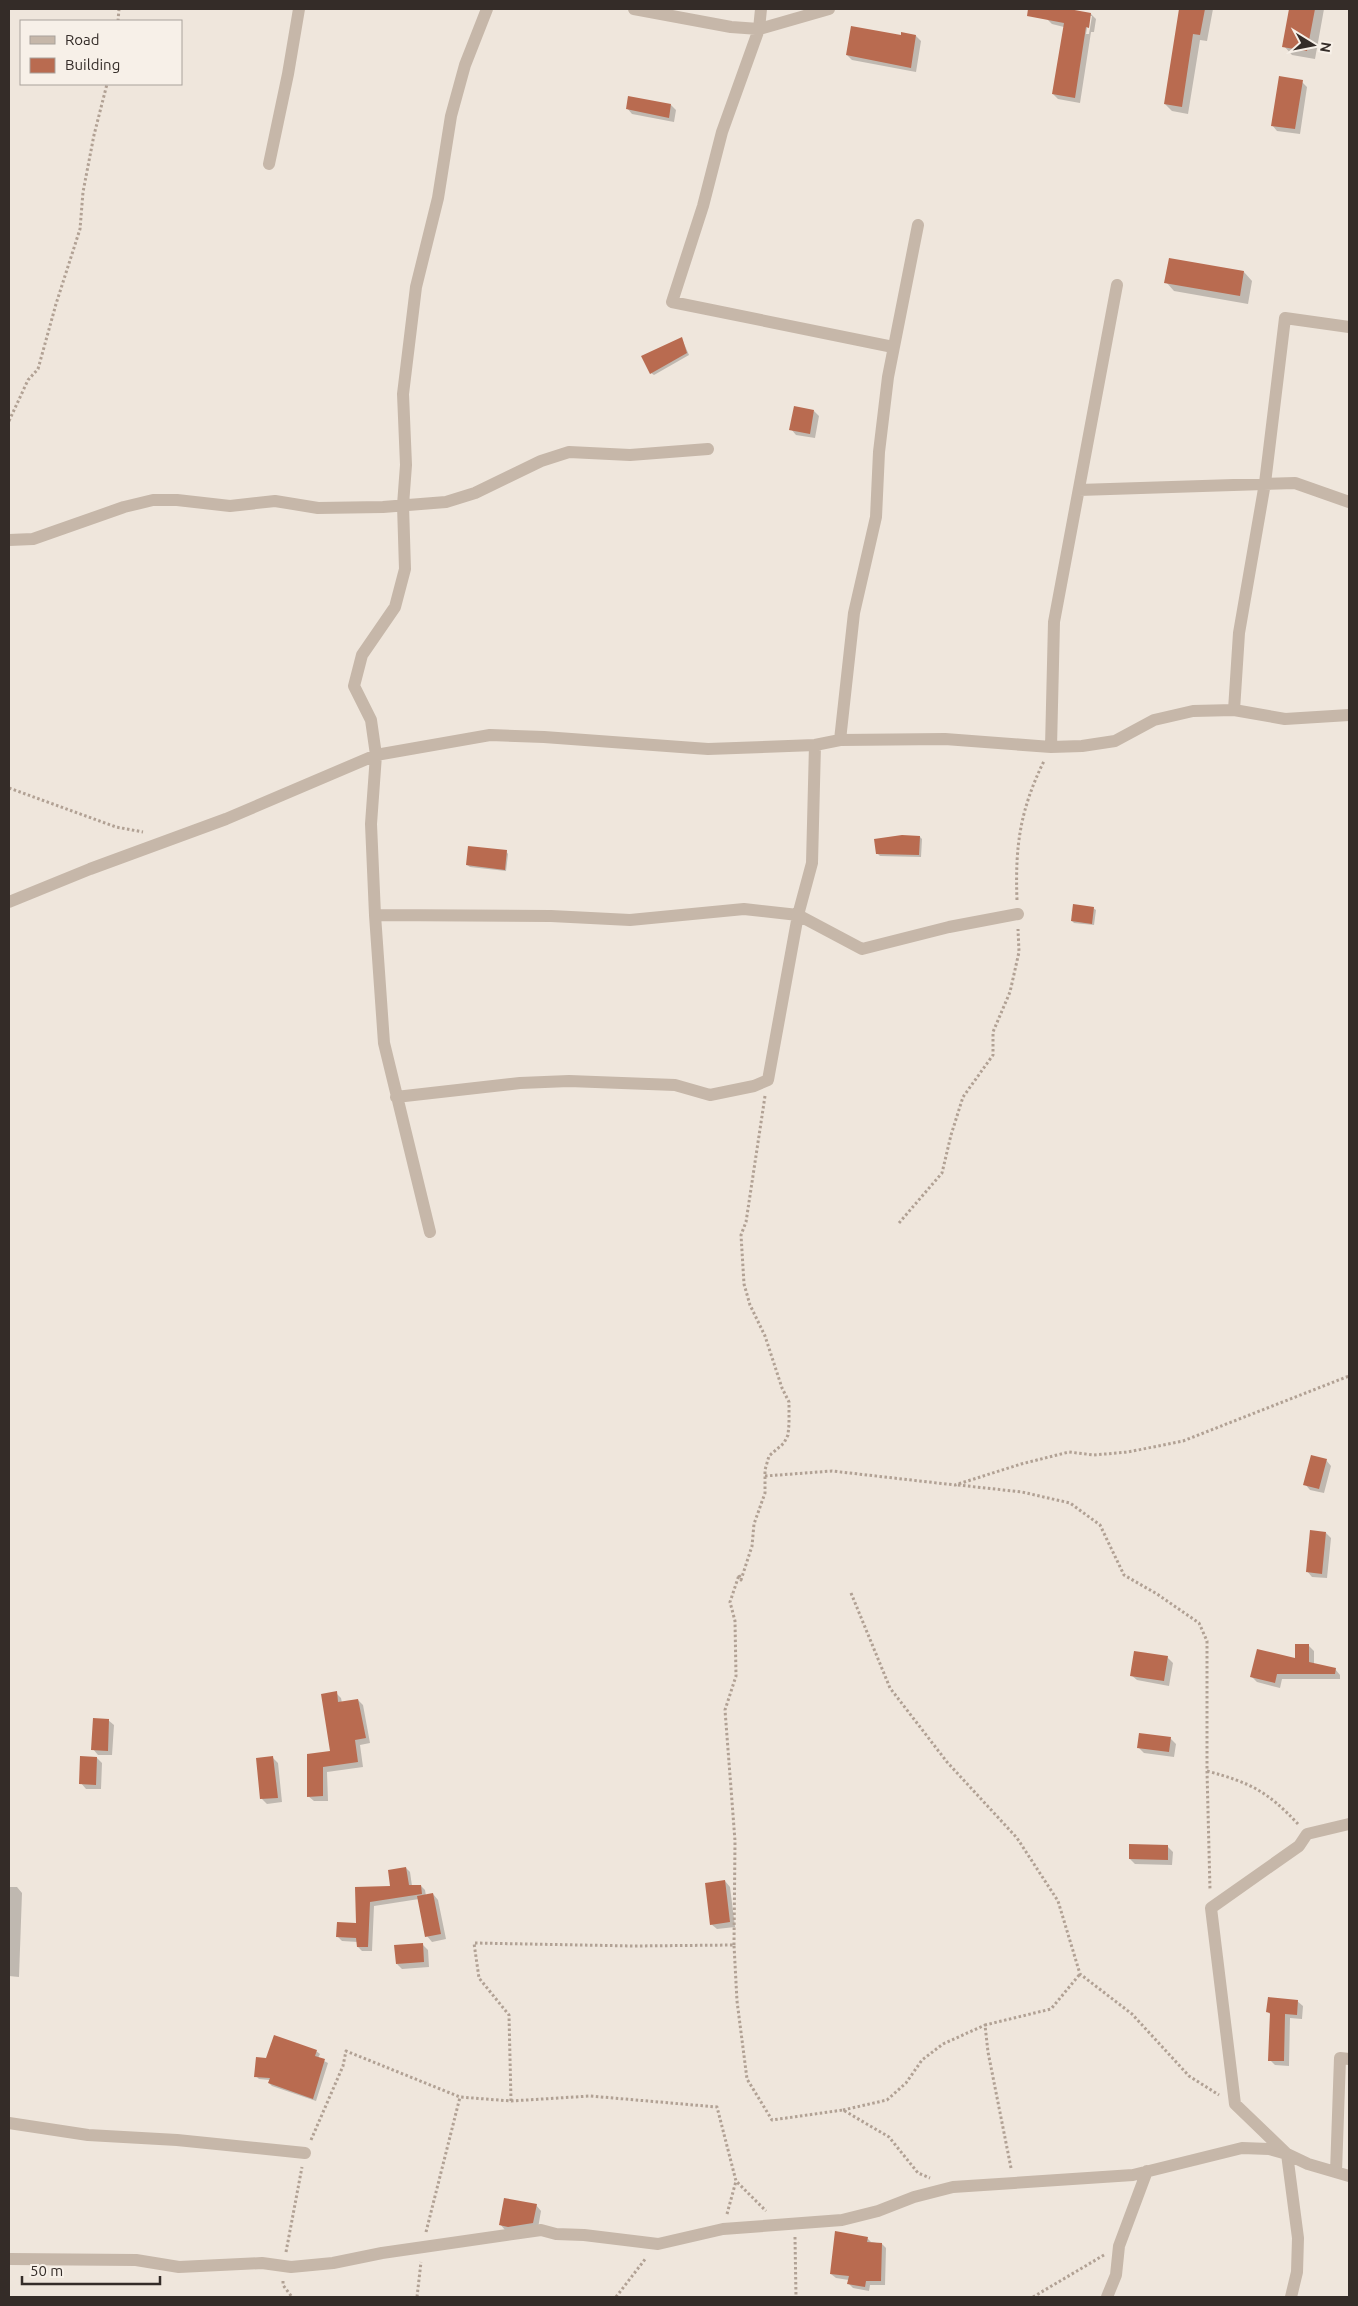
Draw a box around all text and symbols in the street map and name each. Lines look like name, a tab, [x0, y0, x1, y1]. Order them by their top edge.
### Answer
legend	[20, 20, 182, 85]
north arrow	[1288, 20, 1338, 70]
text: Road	[65, 31, 100, 48]
text: N	[1317, 41, 1335, 54]
text: Building	[65, 56, 120, 73]
scale bar	[22, 2254, 160, 2286]
text: 50 m	[30, 2262, 63, 2279]

